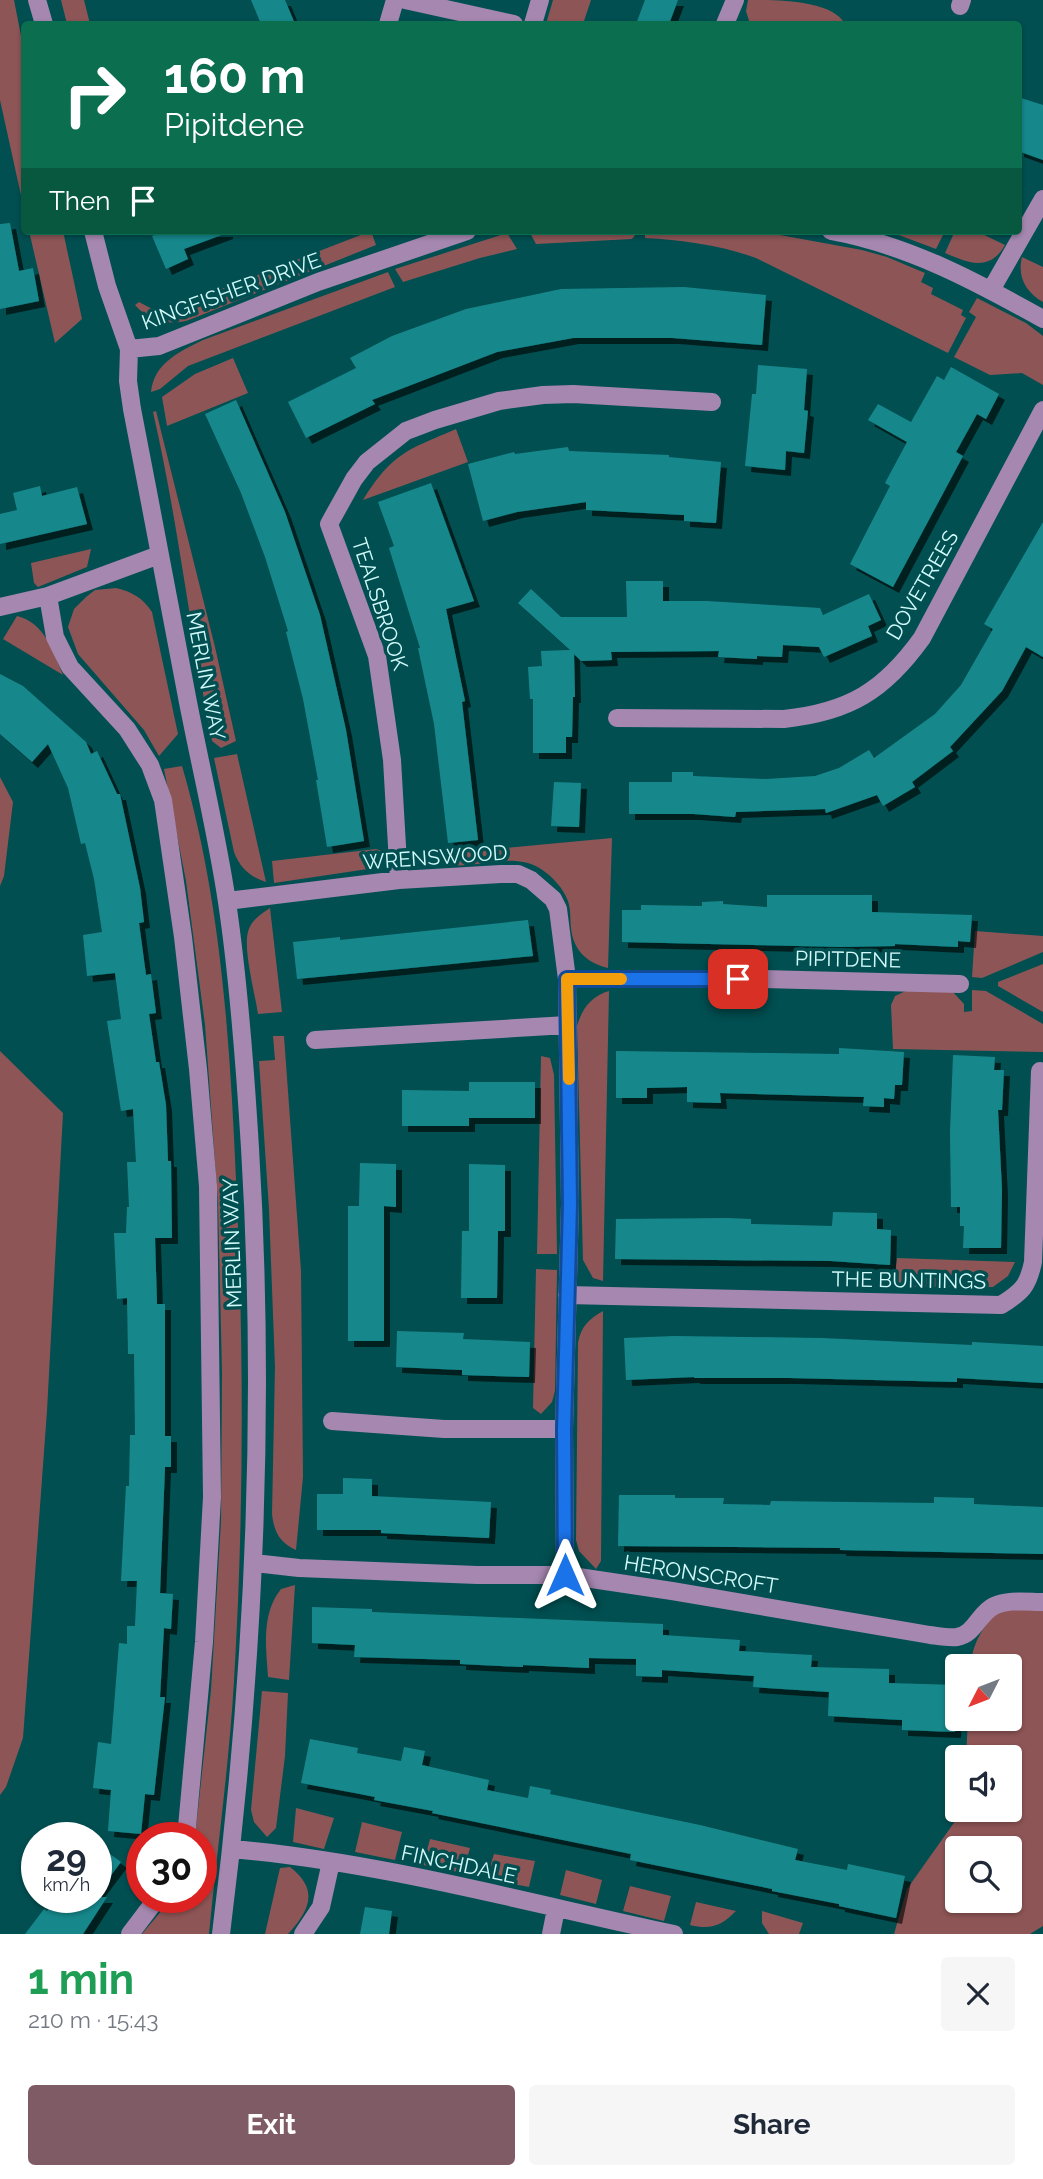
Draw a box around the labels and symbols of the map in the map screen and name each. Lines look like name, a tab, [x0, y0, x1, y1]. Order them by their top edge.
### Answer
street label: KINGFISHER DRIVE	[138, 247, 324, 335]
street label: DOVETREES	[881, 526, 963, 644]
street label: TEALSBROOK	[347, 535, 413, 674]
street label: MERLIN WAY	[181, 610, 231, 743]
street label: WRENSWOOD	[362, 839, 508, 875]
street label: PIPITDENE	[795, 946, 901, 972]
pin	[708, 949, 768, 1009]
street label: MERLIN WAY	[217, 1177, 247, 1308]
street label: THE BUNTINGS	[832, 1266, 987, 1294]
position arrow	[528, 1538, 602, 1612]
street label: HERONSCROFT	[622, 1549, 780, 1599]
north arrow	[945, 1654, 1022, 1731]
speed limit sign: 30	[126, 1822, 217, 1913]
street label: FINCHDALE	[399, 1840, 519, 1888]

